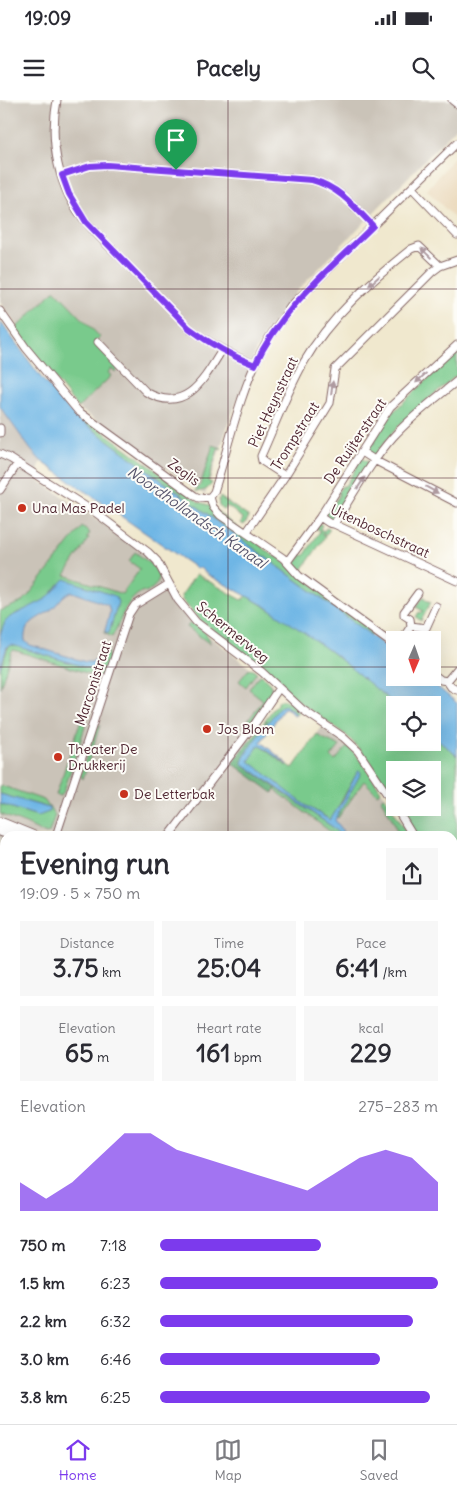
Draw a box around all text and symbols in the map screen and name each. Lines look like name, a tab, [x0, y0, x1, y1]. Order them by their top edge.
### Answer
text: 19:09	[25, 6, 71, 30]
icon: menu	[20, 54, 48, 82]
text: Pacely	[196, 54, 261, 82]
icon: search	[409, 54, 437, 82]
pin	[155, 119, 197, 170]
icon: arrive	[162, 126, 190, 154]
one-way arrow	[421, 247, 433, 259]
one-way arrow	[369, 275, 381, 287]
street label: Piet Heynstraat	[244, 354, 302, 450]
one-way arrow	[416, 372, 428, 384]
one-way arrow	[328, 380, 336, 396]
street label: De Ruijterstraat	[320, 395, 390, 487]
street label: Trompstraat	[267, 398, 323, 474]
street label: Zeglis	[164, 454, 204, 490]
water label: Noordhollandsch Kanaal	[124, 462, 272, 574]
one-way arrow	[356, 476, 366, 490]
one-way arrow	[425, 486, 439, 494]
place label: Una Mas Padel	[32, 499, 125, 517]
street label: Uitenboschstraat	[328, 500, 433, 562]
marker: Una Mas Padel	[16, 502, 28, 514]
street label: Schermerweg	[193, 597, 273, 667]
north arrow	[386, 631, 441, 686]
map controls	[386, 631, 441, 816]
street label: Marconistraat	[71, 638, 115, 728]
button: locate	[386, 696, 441, 751]
place label: Jos Blom	[217, 720, 274, 738]
marker: Jos Blom	[201, 723, 213, 735]
place label: Theater De Drukkerij	[68, 740, 138, 774]
marker: Theater De Drukkerij	[52, 751, 64, 763]
button: layers	[386, 761, 441, 816]
place label: De Letterbak	[134, 785, 215, 803]
marker: De Letterbak	[118, 788, 130, 800]
text: Evening run	[20, 846, 170, 882]
button: share	[386, 848, 438, 900]
text: 19:09 · 5 × 750 m	[20, 883, 140, 903]
text: Distance	[60, 934, 114, 952]
text: Time	[214, 934, 244, 952]
text: Pace	[356, 934, 386, 952]
text: 3.75	[53, 952, 99, 984]
text: 25:04	[197, 952, 261, 984]
text: 6:41	[335, 952, 379, 984]
text: km	[99, 963, 121, 981]
text: /km	[379, 963, 407, 981]
text: Elevation	[58, 1019, 116, 1037]
text: Heart rate	[197, 1019, 261, 1037]
text: kcal	[358, 1019, 384, 1037]
text: 65	[65, 1037, 94, 1069]
text: 161	[196, 1037, 230, 1069]
text: 229	[350, 1037, 392, 1069]
text: m	[94, 1048, 109, 1066]
text: bpm	[230, 1048, 262, 1066]
text: Elevation	[20, 1096, 86, 1116]
text: 275–283 m	[358, 1096, 438, 1116]
text: 750 m	[20, 1235, 65, 1255]
text: 7:18	[100, 1235, 127, 1255]
text: 1.5 km	[20, 1273, 65, 1293]
text: 6:23	[100, 1273, 131, 1293]
text: 2.2 km	[20, 1311, 67, 1331]
text: 6:32	[100, 1311, 131, 1331]
text: 3.0 km	[20, 1349, 69, 1369]
text: 6:46	[100, 1349, 131, 1369]
text: 3.8 km	[20, 1387, 68, 1407]
text: 6:25	[100, 1387, 131, 1407]
tab: Home	[59, 1436, 97, 1484]
tab: Map	[214, 1436, 242, 1484]
tab: Saved	[360, 1436, 398, 1484]

